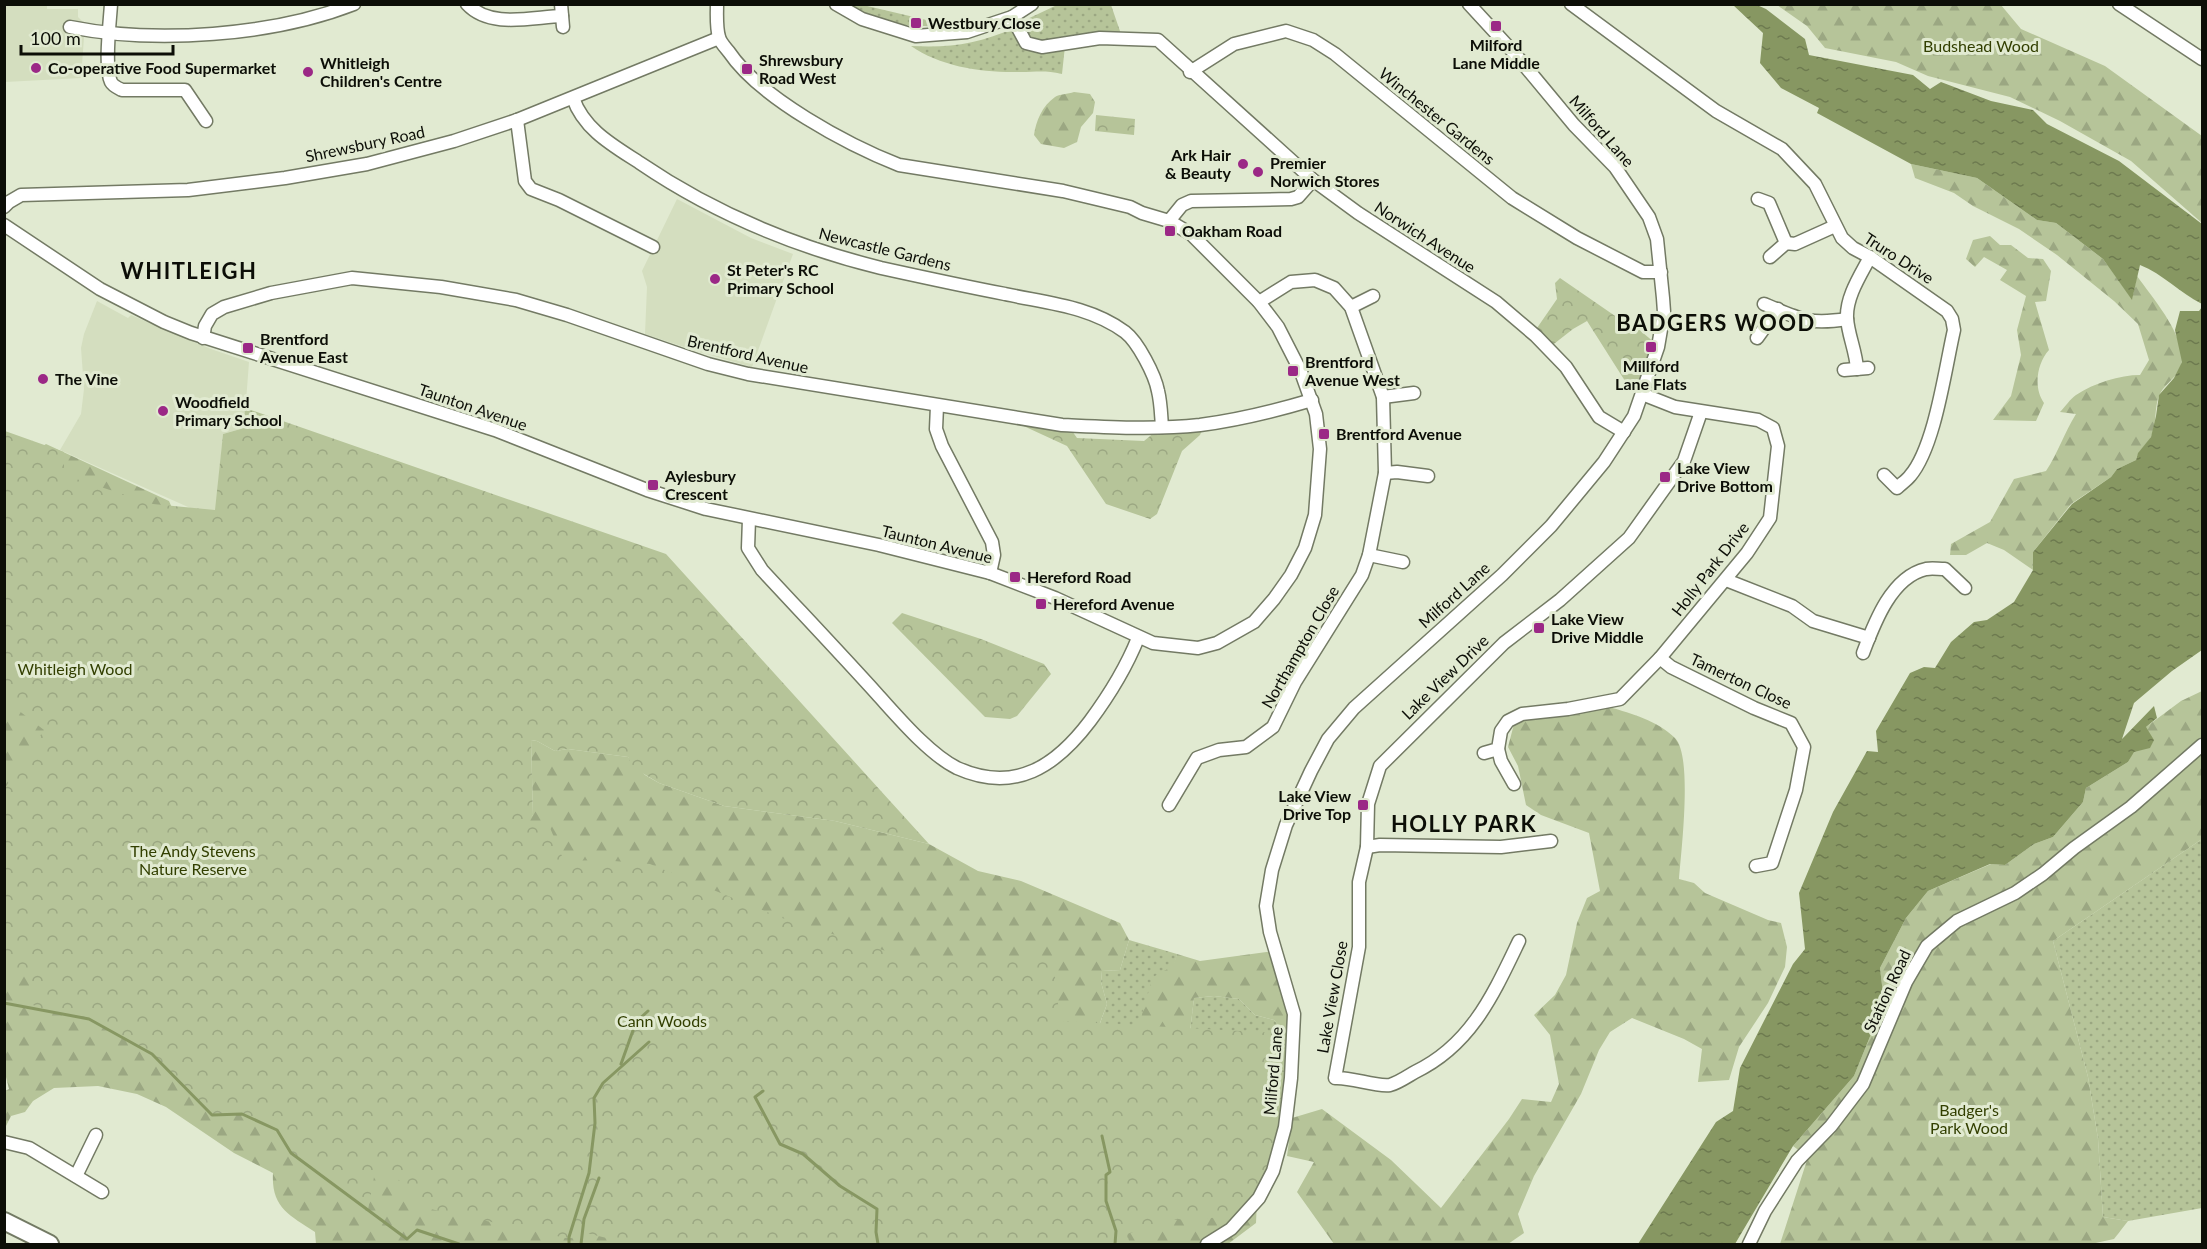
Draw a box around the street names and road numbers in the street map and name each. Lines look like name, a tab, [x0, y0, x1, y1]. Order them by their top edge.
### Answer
street label: Winchester Gardens	[1376, 63, 1499, 168]
street label: Milford Lane	[1566, 91, 1639, 170]
street label: Shrewsbury Road	[303, 122, 426, 165]
street label: Norwich Avenue	[1371, 197, 1479, 276]
street label: Newcastle Gardens	[817, 223, 953, 274]
street label: Truro Drive	[1861, 228, 1938, 287]
street label: Brentford Avenue	[686, 330, 811, 377]
street label: Taunton Avenue	[416, 379, 530, 434]
street label: Holly Park Drive	[1667, 518, 1752, 619]
street label: Taunton Avenue	[880, 521, 995, 566]
street label: Milford Lane	[1414, 558, 1493, 631]
street label: Northampton Close	[1257, 582, 1342, 711]
street label: Lake View Drive	[1397, 630, 1492, 723]
street label: Tamerton Close	[1687, 649, 1795, 712]
street label: Lake View Close	[1312, 939, 1351, 1055]
street label: Station Road	[1859, 946, 1914, 1035]
street label: Milford Lane	[1259, 1026, 1286, 1116]

